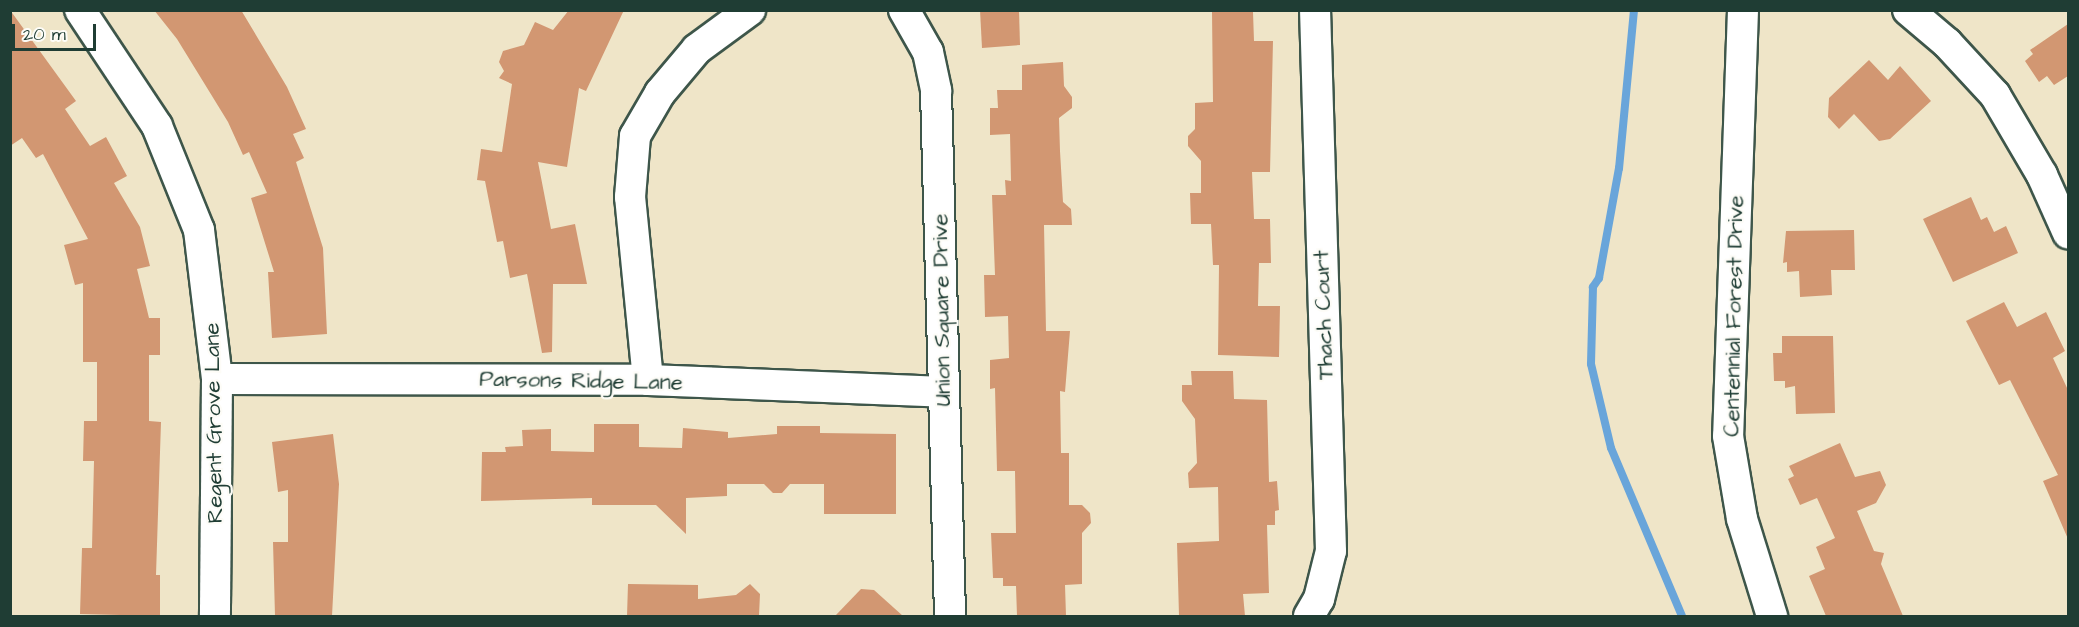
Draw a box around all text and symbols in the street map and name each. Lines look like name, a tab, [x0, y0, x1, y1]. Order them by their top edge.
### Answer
scale bar	[15, 12, 99, 50]
text: 20 m	[23, 22, 66, 47]
street label: Centennial Forest Drive	[1719, 195, 1749, 437]
street label: Union Square Drive	[927, 214, 957, 406]
street label: Thach Court	[1309, 250, 1339, 380]
street label: Regent Grove Lane	[199, 322, 229, 524]
street label: Parsons Ridge Lane	[479, 366, 683, 396]

